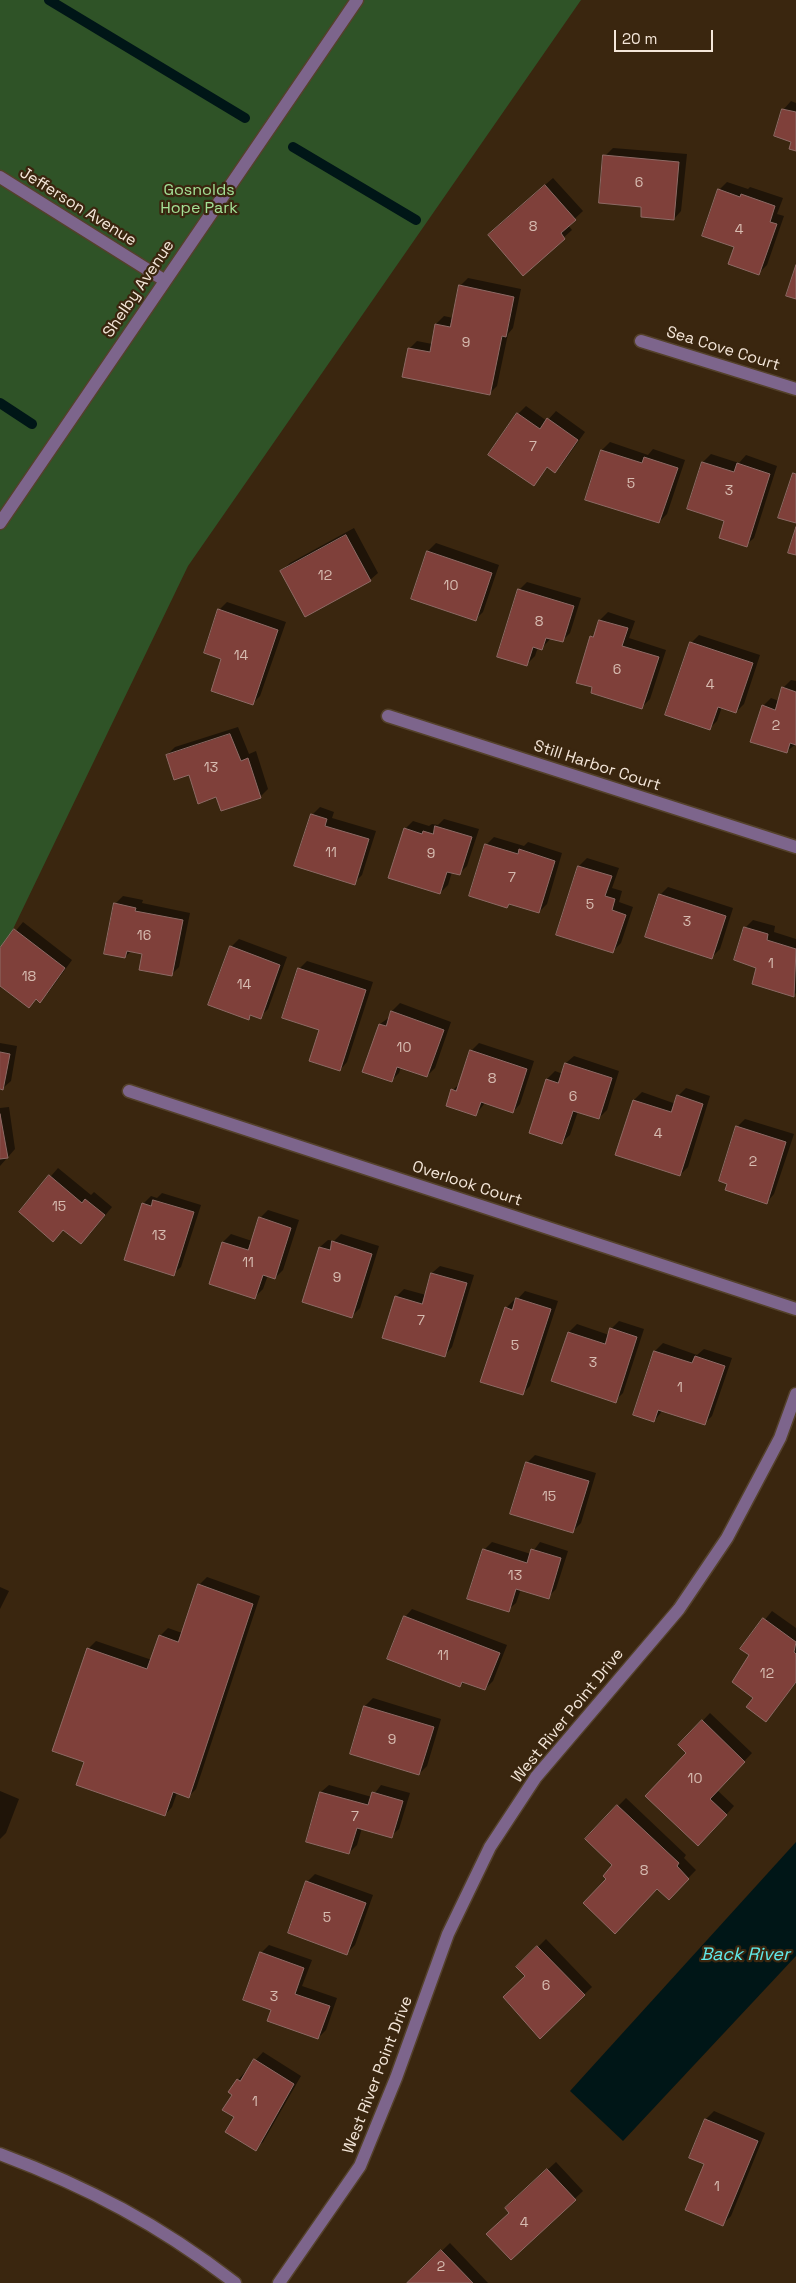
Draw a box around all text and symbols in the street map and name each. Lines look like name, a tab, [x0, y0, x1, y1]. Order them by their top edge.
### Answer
scale bar	[616, 20, 715, 52]
text: 20 m	[622, 29, 657, 48]
street label: Jefferson Avenue	[16, 163, 140, 251]
house number: 6	[635, 175, 643, 191]
park label: Gosnolds Hope Park	[160, 181, 238, 219]
house number: 8	[529, 219, 537, 235]
house number: 4	[735, 222, 743, 238]
street label: Shelby Avenue	[99, 236, 179, 342]
street label: Sea Cove Court	[664, 323, 782, 375]
house number: 9	[462, 335, 470, 351]
house number: 7	[529, 439, 537, 455]
house number: 5	[627, 476, 635, 492]
house number: 3	[725, 483, 733, 499]
house number: 12	[318, 568, 332, 584]
house number: 10	[444, 578, 458, 594]
house number: 8	[535, 614, 543, 630]
house number: 14	[234, 648, 248, 664]
house number: 6	[613, 662, 621, 678]
house number: 4	[706, 677, 714, 693]
house number: 2	[772, 718, 780, 734]
street label: Still Harbor Court	[531, 736, 663, 796]
house number: 13	[204, 760, 218, 776]
house number: 11	[325, 845, 337, 861]
house number: 9	[427, 846, 435, 862]
house number: 7	[508, 870, 516, 886]
house number: 5	[586, 897, 594, 913]
house number: 3	[683, 914, 691, 930]
house number: 16	[137, 928, 151, 944]
house number: 1	[768, 956, 774, 972]
house number: 18	[22, 969, 36, 985]
house number: 14	[237, 977, 251, 993]
house number: 10	[397, 1040, 411, 1056]
house number: 8	[488, 1071, 496, 1087]
house number: 6	[569, 1089, 577, 1105]
house number: 4	[654, 1126, 662, 1142]
house number: 2	[749, 1154, 757, 1170]
street label: Overlook Court	[410, 1157, 524, 1211]
house number: 15	[52, 1199, 66, 1215]
house number: 13	[152, 1228, 166, 1244]
house number: 11	[242, 1255, 254, 1271]
house number: 9	[333, 1270, 341, 1286]
house number: 7	[417, 1313, 425, 1329]
house number: 5	[511, 1338, 519, 1354]
house number: 3	[589, 1355, 597, 1371]
house number: 1	[677, 1380, 683, 1396]
house number: 15	[542, 1489, 556, 1505]
house number: 13	[508, 1568, 522, 1584]
street label: West River Point Drive	[508, 1645, 628, 1787]
house number: 11	[437, 1648, 449, 1664]
house number: 12	[760, 1666, 774, 1682]
house number: 9	[388, 1732, 396, 1748]
house number: 10	[688, 1771, 702, 1787]
house number: 7	[351, 1809, 359, 1825]
house number: 8	[640, 1863, 648, 1879]
house number: 5	[323, 1910, 331, 1926]
water label: Back River	[700, 1944, 790, 1966]
house number: 6	[542, 1978, 550, 1994]
house number: 3	[270, 1989, 278, 2005]
street label: West River Point Drive	[339, 1993, 417, 2157]
house number: 1	[252, 2094, 258, 2110]
house number: 1	[714, 2179, 720, 2195]
house number: 4	[520, 2215, 528, 2231]
house number: 2	[437, 2259, 445, 2275]

